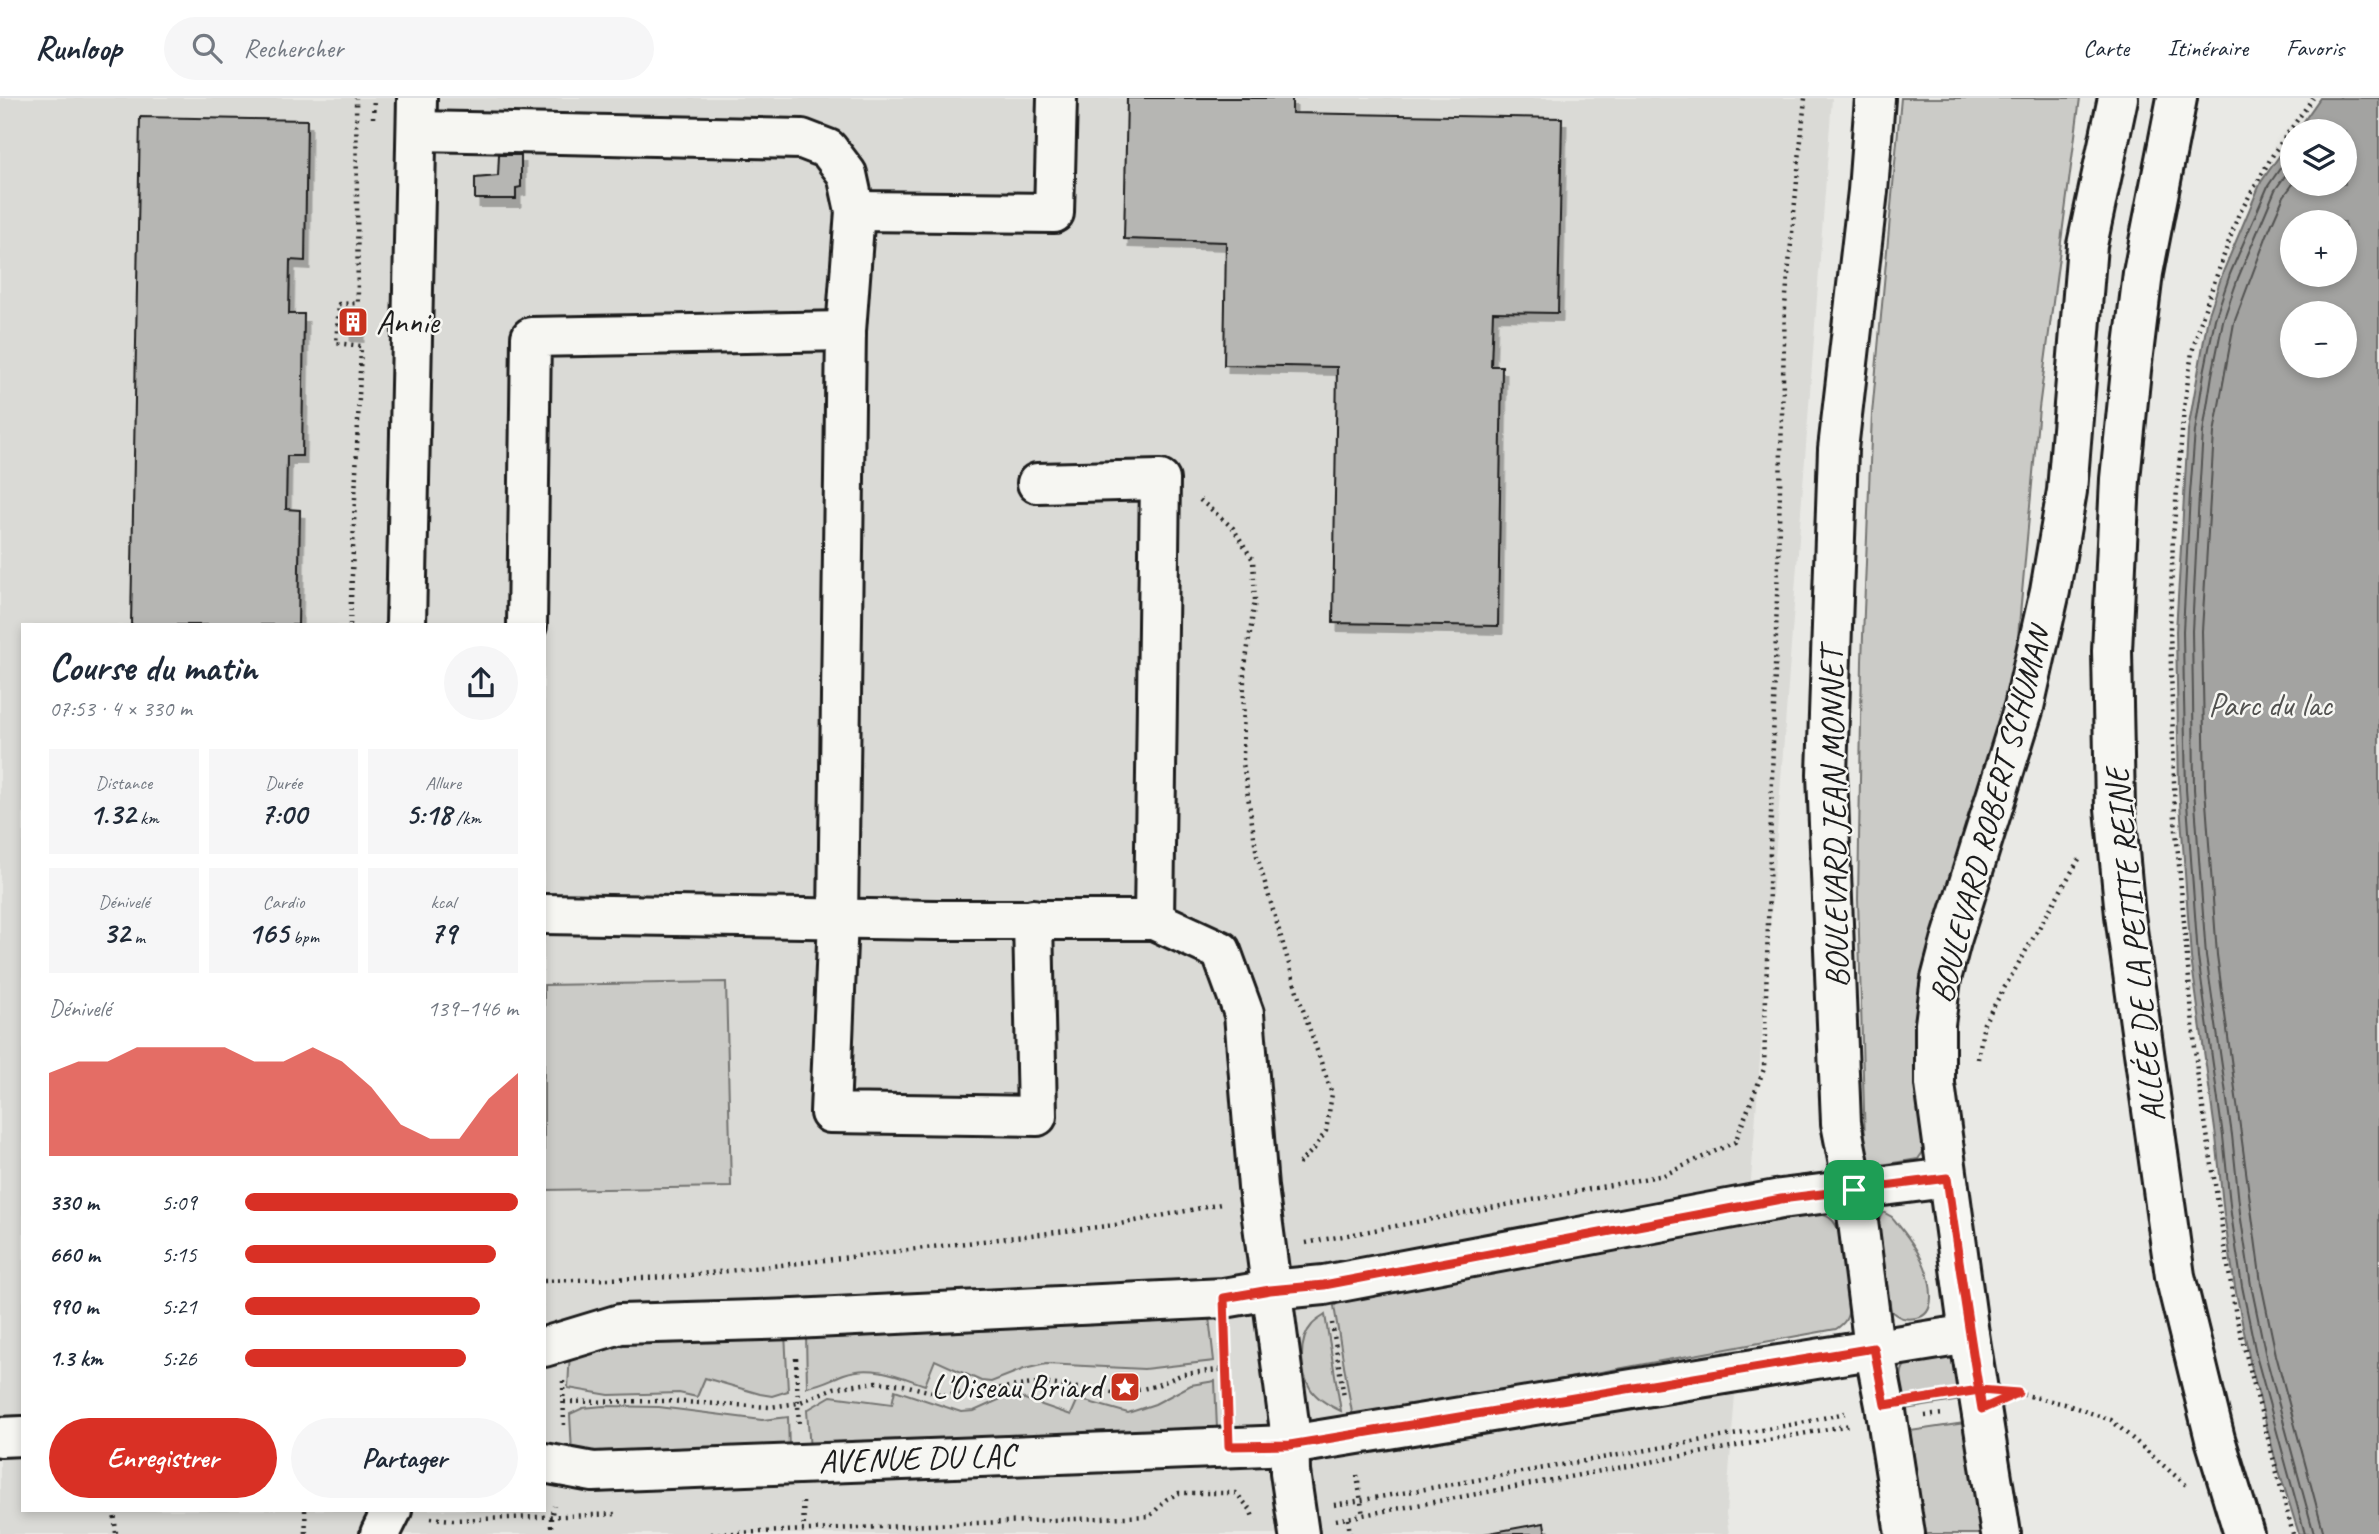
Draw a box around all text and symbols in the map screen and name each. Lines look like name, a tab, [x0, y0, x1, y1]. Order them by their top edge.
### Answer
search box	[164, 17, 654, 80]
text: Runloop	[35, 27, 122, 69]
icon: search	[188, 29, 226, 67]
text: Rechercher	[244, 32, 343, 65]
text: Carte	[2083, 33, 2129, 63]
text: Itinéraire	[2167, 33, 2248, 63]
text: Favoris	[2286, 33, 2344, 63]
map controls	[2280, 119, 2357, 378]
button: layers	[2280, 119, 2357, 196]
button: +	[2280, 210, 2357, 287]
place label: Annie	[376, 301, 441, 343]
button: −	[2280, 301, 2357, 378]
building icon: Annie	[336, 305, 370, 339]
street label: BOULEVARD ROBERT SCHUMAN	[1920, 619, 2061, 1007]
street label: BOULEVARD JEAN MONNET	[1810, 640, 1858, 988]
text: Course du matin	[49, 644, 257, 691]
button: share	[444, 646, 518, 720]
park label: Parc du lac	[2208, 684, 2333, 726]
text: 07:53 · 4 × 330 m	[49, 694, 192, 723]
street label: ALLÉE DE LA PETITE REINE	[2095, 762, 2174, 1124]
text: Distance	[95, 771, 152, 795]
text: Durée	[265, 771, 302, 795]
text: Allure	[425, 771, 461, 795]
text: 1.32	[89, 795, 135, 833]
text: 7:00	[260, 795, 307, 833]
text: 5:18	[405, 795, 451, 833]
text: km	[135, 806, 159, 830]
text: /km	[451, 806, 481, 830]
text: Dénivelé	[98, 890, 149, 914]
text: Cardio	[263, 890, 304, 914]
text: kcal	[431, 890, 456, 914]
text: 32	[103, 914, 130, 952]
text: 165	[248, 914, 288, 952]
text: 79	[430, 914, 456, 952]
text: m	[130, 925, 145, 949]
text: bpm	[288, 925, 319, 949]
text: Dénivelé	[49, 994, 111, 1023]
text: 139–146 m	[427, 994, 518, 1023]
pin	[1824, 1160, 1884, 1220]
icon: arrive	[1835, 1171, 1873, 1209]
text: 330 m	[49, 1188, 99, 1217]
text: 5:09	[161, 1188, 197, 1217]
text: 660 m	[49, 1240, 100, 1269]
text: 5:15	[161, 1240, 197, 1269]
text: 990 m	[49, 1292, 98, 1321]
text: 5:21	[161, 1292, 197, 1321]
text: 1.3 km	[49, 1344, 103, 1373]
text: 5:26	[161, 1344, 197, 1373]
place label: L'Oiseau Briard	[932, 1366, 1107, 1408]
place icon: L'Oiseau Briard	[1108, 1370, 1142, 1404]
button: Enregistrer	[49, 1418, 277, 1498]
button: Partager	[291, 1418, 518, 1498]
street label: AVENUE DU LAC	[818, 1433, 1020, 1482]

